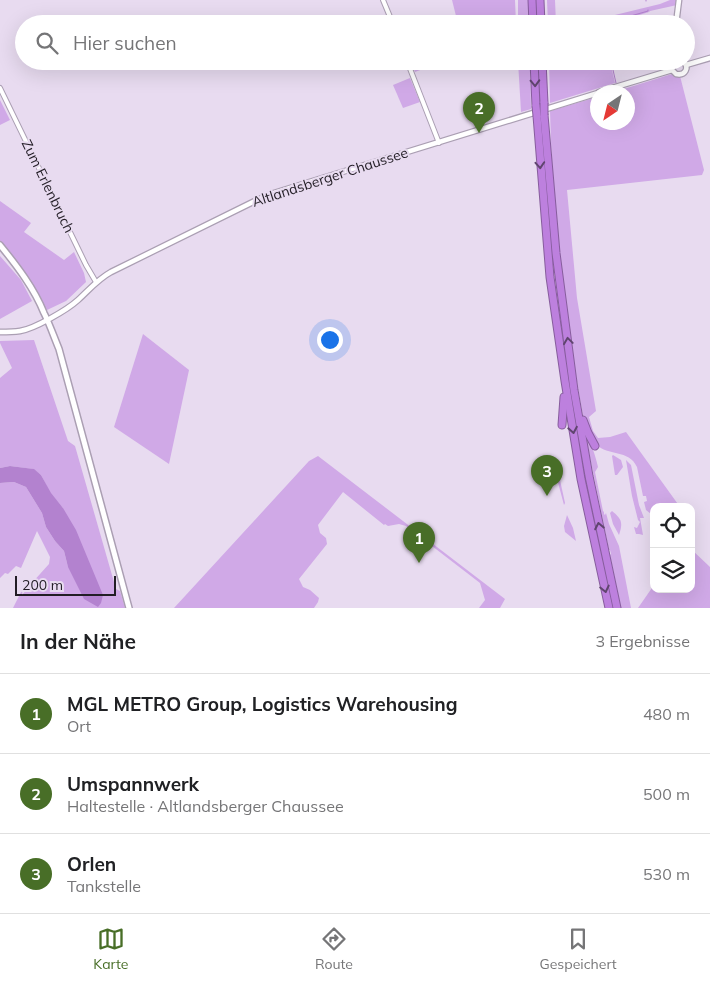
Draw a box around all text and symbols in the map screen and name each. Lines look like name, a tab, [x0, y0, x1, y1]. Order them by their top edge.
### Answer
search box	[15, 15, 695, 70]
icon: search	[33, 29, 61, 57]
text: Hier suchen	[73, 31, 177, 55]
one-way arrow	[530, 80, 541, 88]
north arrow	[590, 85, 635, 130]
pin: 2	[463, 92, 495, 133]
street label: Zum Erlenbruch	[18, 136, 78, 236]
street label: Altlandsberger Chaussee	[250, 143, 410, 211]
one-way arrow	[534, 161, 545, 169]
your location	[317, 327, 343, 353]
one-way arrow	[563, 337, 574, 345]
one-way arrow	[568, 425, 578, 434]
pin: 3	[531, 455, 563, 496]
map controls	[650, 503, 695, 593]
button: locate	[650, 503, 695, 548]
pin: 1	[403, 522, 435, 563]
one-way arrow	[594, 522, 605, 531]
button: layers	[650, 548, 695, 593]
scale bar	[15, 573, 116, 596]
text: 200 m	[22, 576, 63, 594]
one-way arrow	[599, 584, 610, 593]
text: In der Nähe	[20, 628, 136, 654]
text: 3 Ergebnisse	[595, 631, 690, 651]
text: MGL METRO Group, Logistics Warehousing	[67, 692, 458, 716]
text: 1	[31, 704, 41, 724]
text: 480 m	[643, 704, 690, 724]
text: Ort	[67, 716, 91, 736]
text: Umspannwerk	[67, 772, 199, 796]
text: 2	[31, 784, 41, 804]
text: 500 m	[643, 784, 690, 804]
text: Haltestelle · Altlandsberger Chaussee	[67, 796, 344, 816]
text: Orlen	[67, 852, 116, 876]
text: 3	[31, 864, 41, 884]
text: 530 m	[643, 864, 690, 884]
text: Tankstelle	[67, 876, 141, 896]
tab: Karte	[93, 925, 128, 973]
tab: Route	[315, 925, 353, 973]
tab: Gespeichert	[539, 925, 617, 973]

